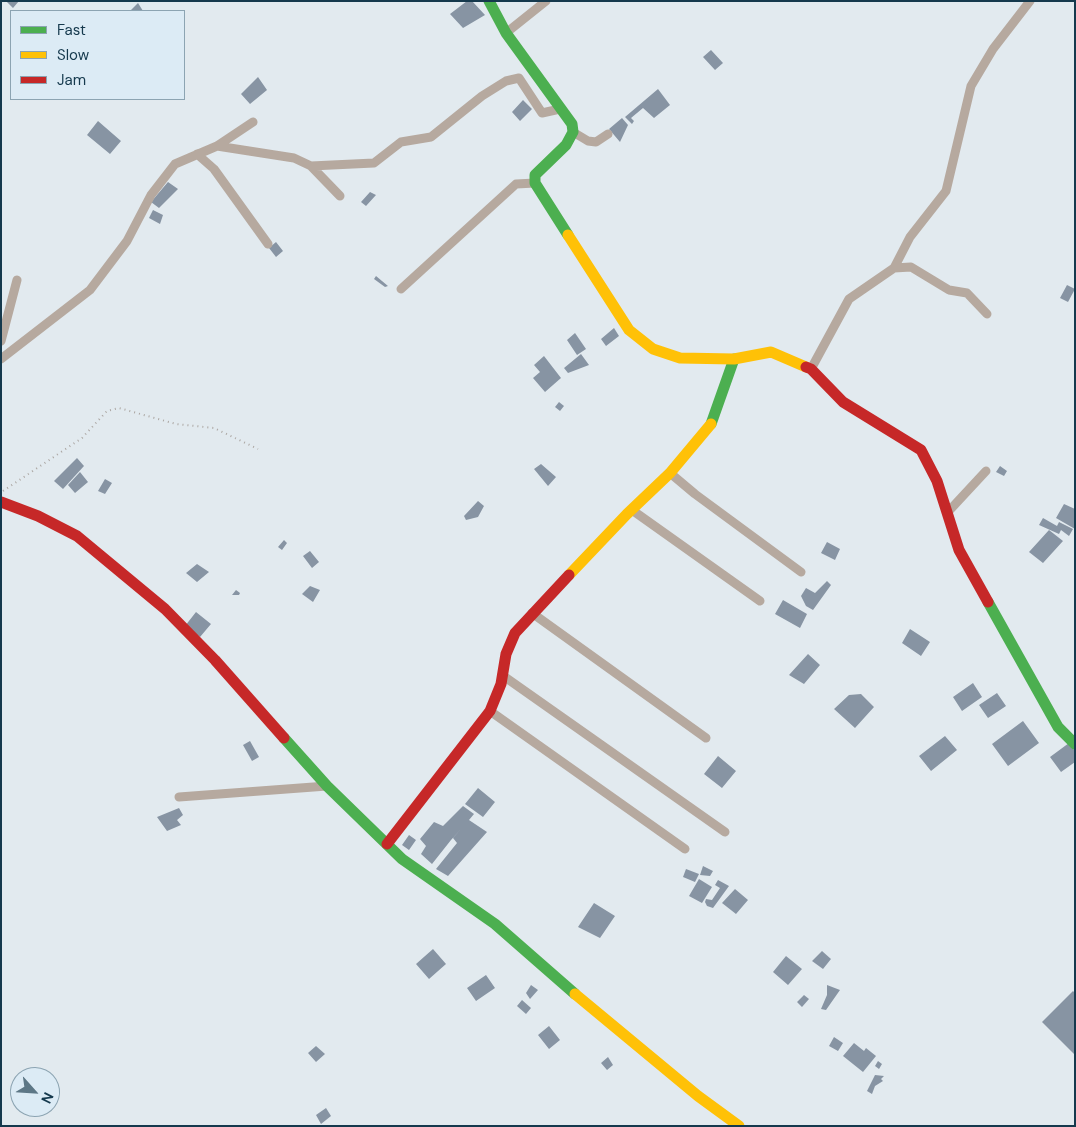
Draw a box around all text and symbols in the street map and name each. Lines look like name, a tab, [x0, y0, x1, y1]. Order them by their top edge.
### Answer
legend	[10, 10, 185, 100]
text: Fast	[57, 20, 86, 40]
text: Slow	[57, 45, 89, 65]
text: Jam	[57, 70, 86, 90]
north arrow	[10, 1067, 60, 1117]
text: N	[37, 1090, 58, 1107]

